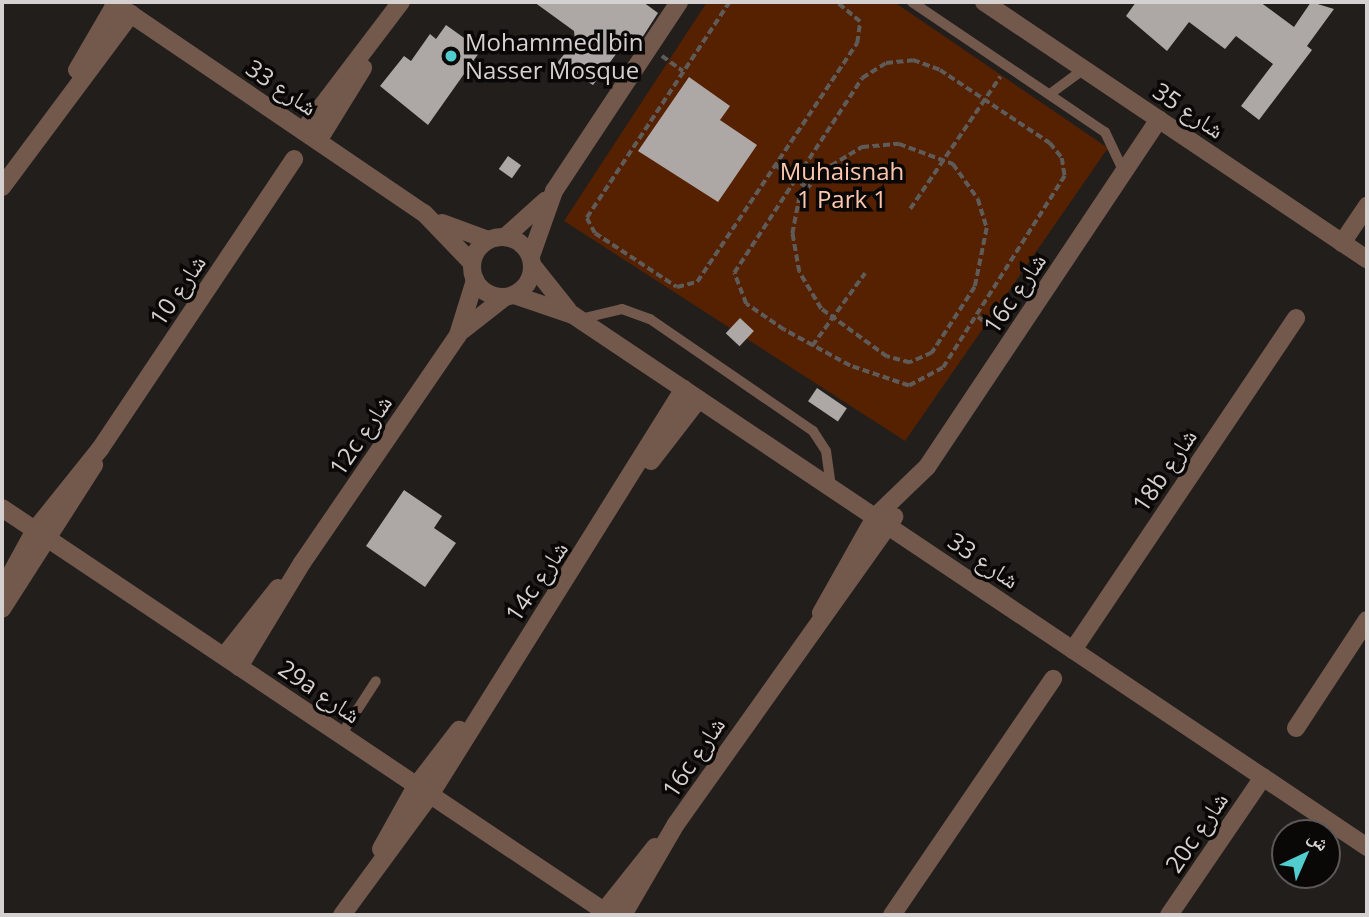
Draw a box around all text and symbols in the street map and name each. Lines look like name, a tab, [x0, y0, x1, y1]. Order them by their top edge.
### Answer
place label: Mohammed bin Nasser Mosque	[465, 28, 643, 84]
marker: Mohammed bin Nasser Mosque	[443, 48, 459, 64]
street label: شارع 33	[241, 53, 323, 121]
street label: شارع 35	[1148, 76, 1230, 144]
park label: Muhaisnah 1 Park 1	[780, 157, 904, 213]
street label: 16c شارع	[977, 247, 1051, 339]
street label: شارع 10	[143, 249, 211, 331]
street label: 12c شارع	[323, 389, 397, 481]
street label: 18b شارع	[1126, 423, 1202, 517]
street label: شارع 33	[943, 526, 1025, 594]
street label: 14c شارع	[499, 535, 573, 627]
street label: 29a شارع	[274, 653, 366, 729]
street label: 16c شارع	[656, 711, 730, 803]
street label: 20c شارع	[1159, 786, 1233, 878]
north arrow	[1271, 819, 1341, 889]
text: ش	[1303, 824, 1335, 857]

